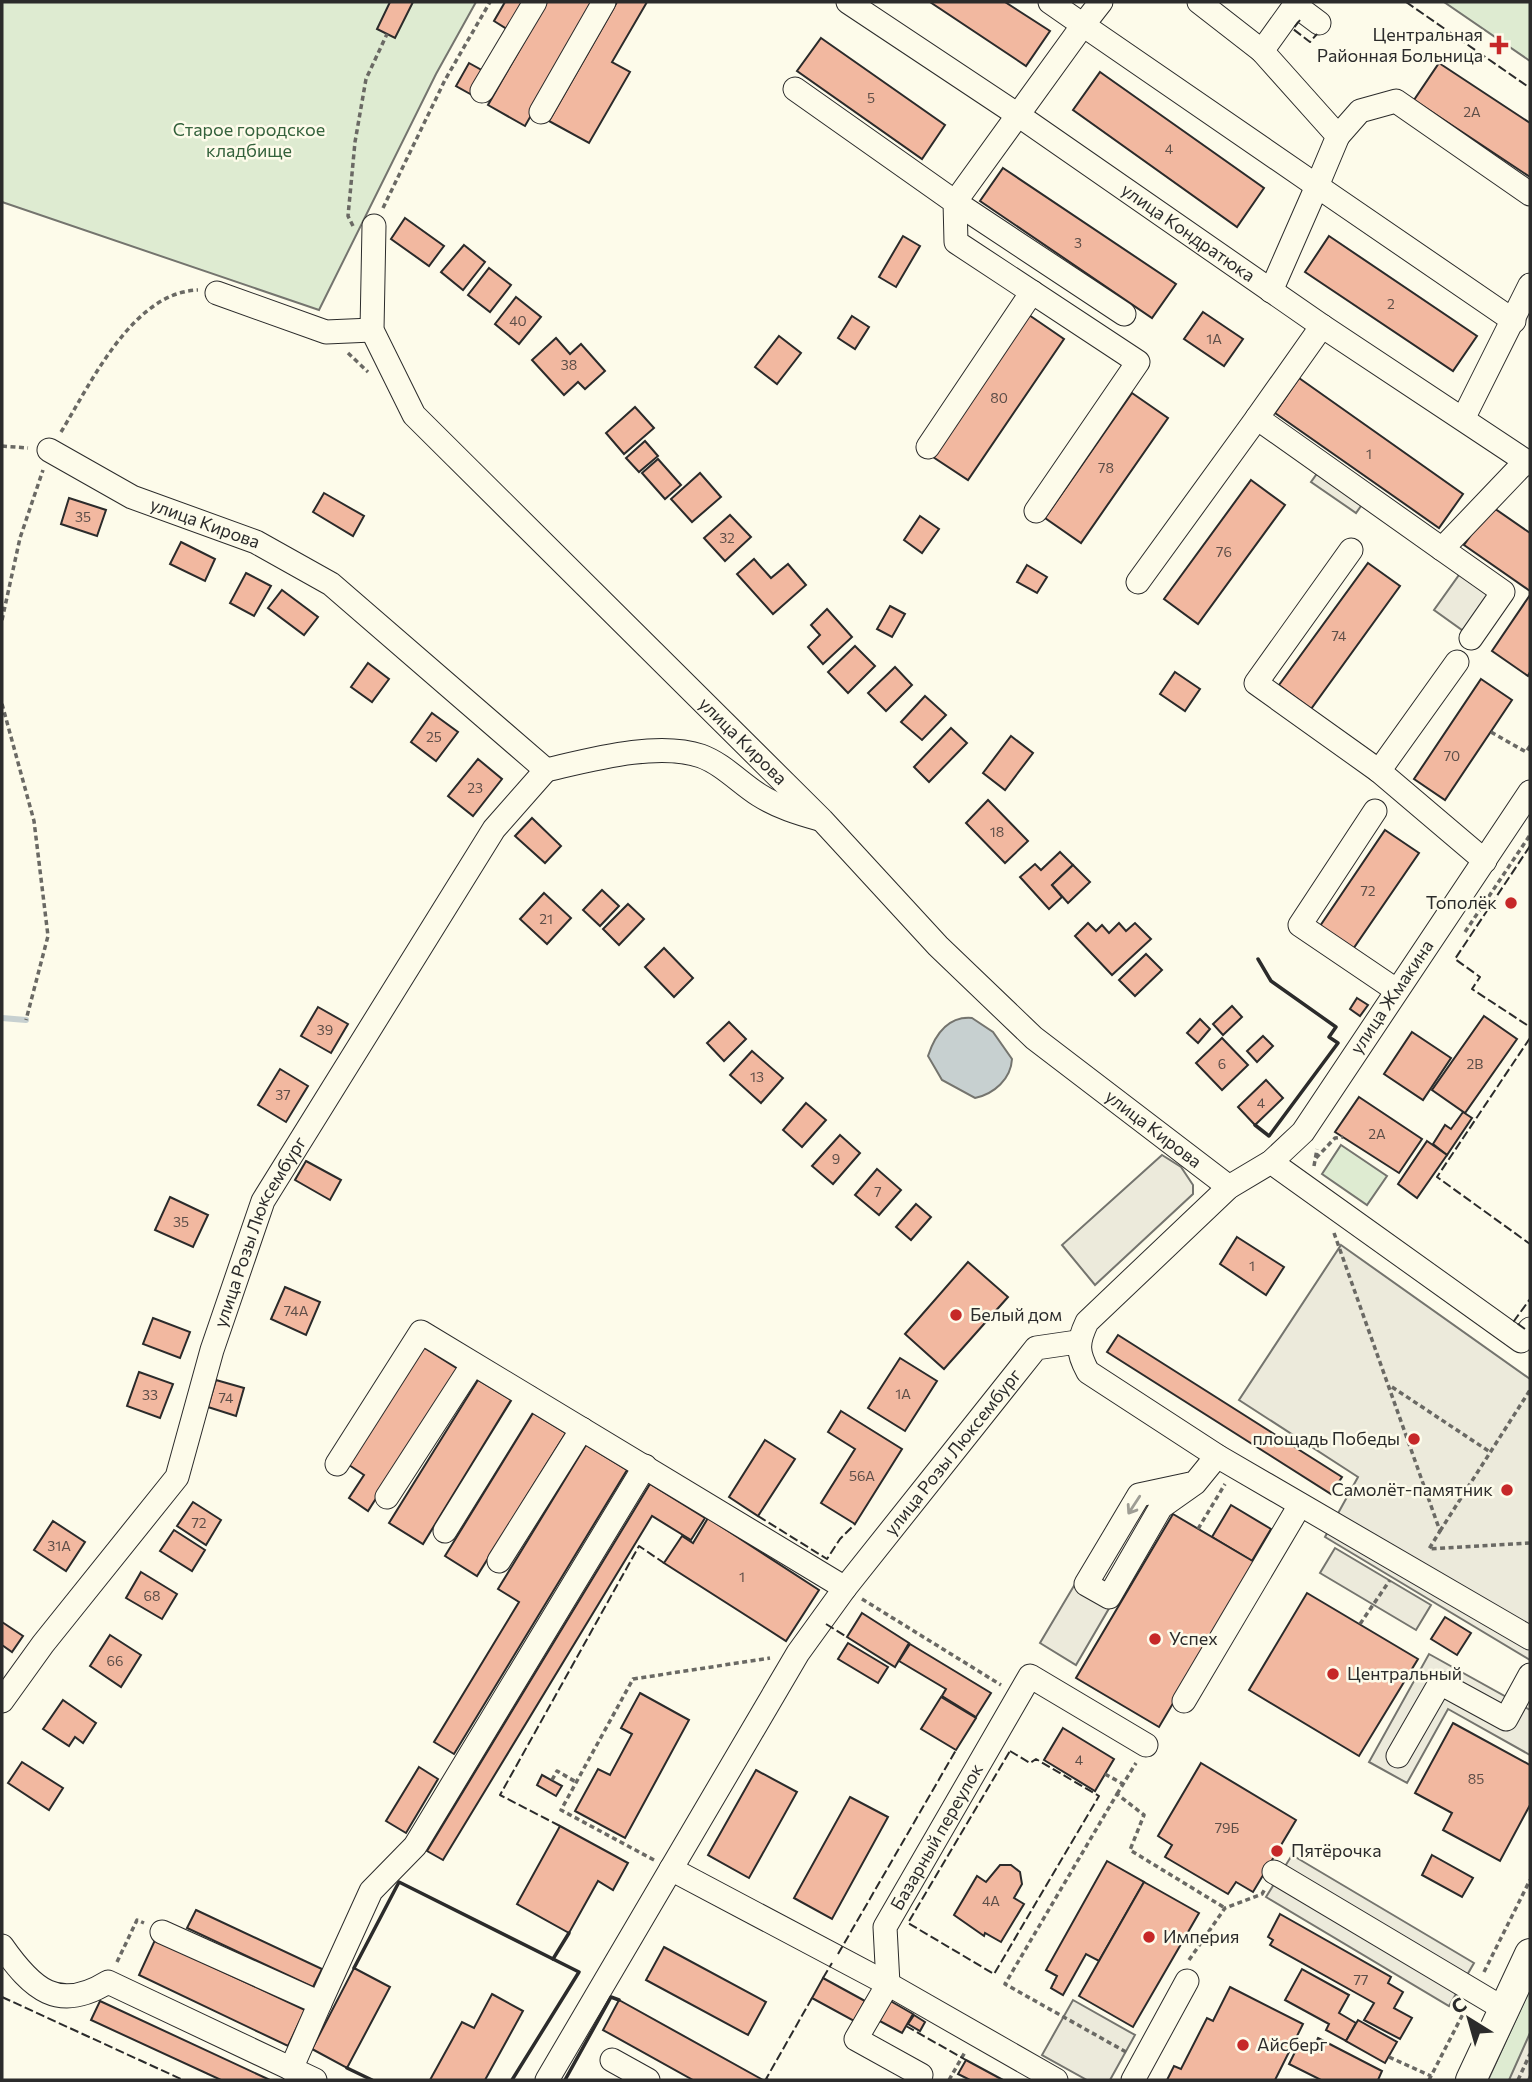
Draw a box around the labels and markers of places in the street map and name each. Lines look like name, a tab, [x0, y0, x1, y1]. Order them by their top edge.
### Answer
place label: Центральная Районная Больница	[1317, 23, 1483, 66]
marker: Центральная Районная Больница	[1489, 35, 1509, 55]
place label: Тополёк	[1426, 891, 1497, 913]
marker: Тополёк	[1503, 895, 1519, 911]
place label: Белый дом	[970, 1303, 1062, 1325]
marker: Белый дом	[948, 1307, 964, 1323]
place label: площадь Победы	[1253, 1427, 1400, 1449]
marker: площадь Победы	[1406, 1431, 1422, 1447]
place label: Самолёт-памятник	[1331, 1478, 1493, 1500]
marker: Самолёт-памятник	[1499, 1482, 1515, 1498]
place label: Успех	[1169, 1627, 1218, 1649]
marker: Успех	[1147, 1631, 1163, 1647]
place label: Центральный	[1347, 1662, 1462, 1684]
marker: Центральный	[1325, 1666, 1341, 1682]
place label: Пятёрочка	[1291, 1839, 1382, 1861]
marker: Пятёрочка	[1269, 1843, 1285, 1859]
place label: Империя	[1163, 1925, 1239, 1947]
marker: Империя	[1141, 1929, 1157, 1945]
place label: Айсберг	[1257, 2033, 1328, 2055]
marker: Айсберг	[1235, 2037, 1251, 2053]

